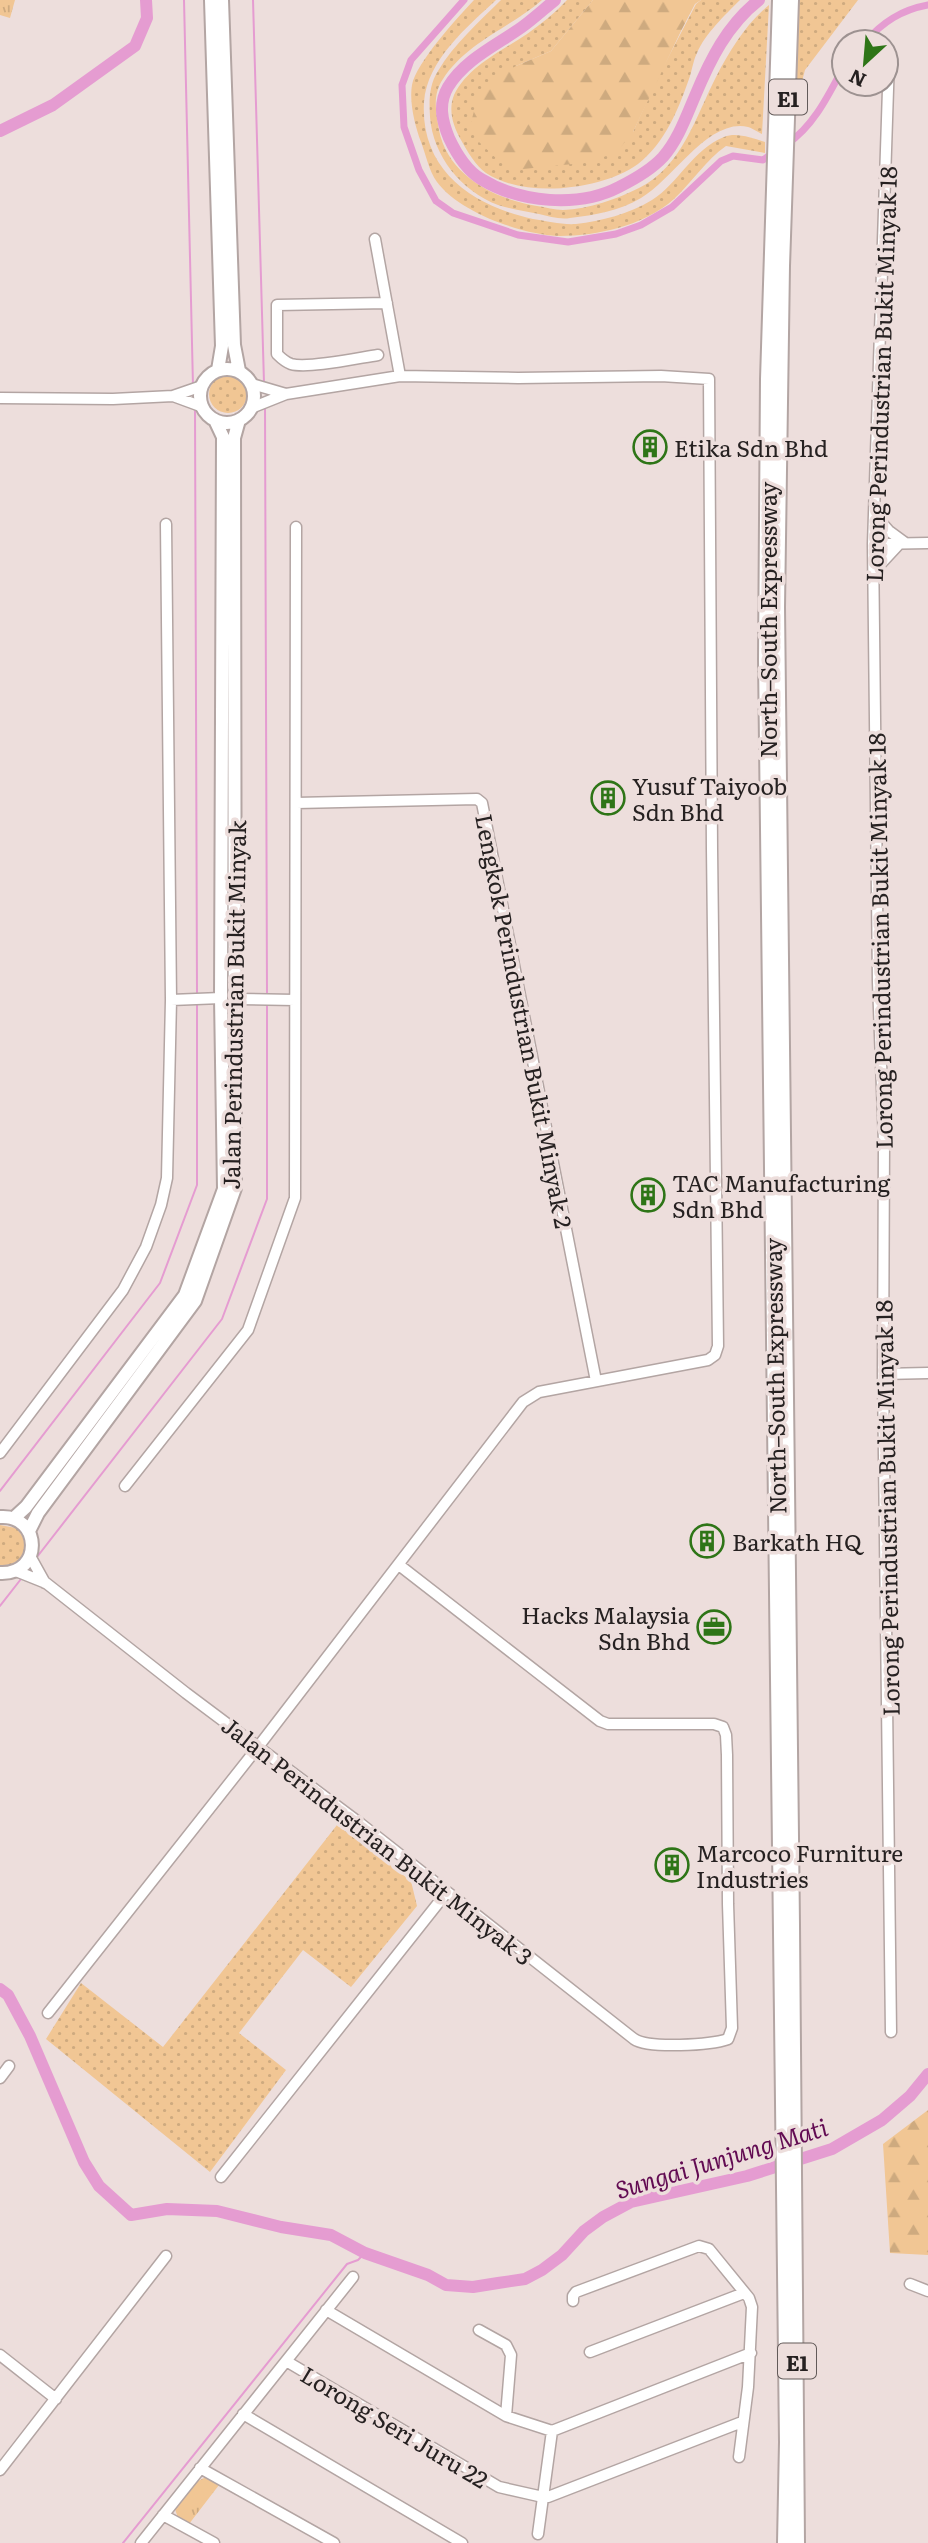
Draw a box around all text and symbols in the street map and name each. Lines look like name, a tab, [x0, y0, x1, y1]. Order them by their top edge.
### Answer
north arrow	[830, 28, 900, 98]
text: N	[844, 63, 870, 95]
road number: E1	[769, 80, 807, 114]
street label: Lorong Perindustrian Bukit Minyak 18	[856, 165, 904, 583]
building icon: Etika Sdn Bhd	[631, 428, 669, 466]
place label: Etika Sdn Bhd	[674, 430, 828, 464]
street label: North–South Expressway	[750, 481, 784, 758]
street label: Lorong Perindustrian Bukit Minyak 18	[858, 732, 900, 1150]
place label: Yusuf Taiyoob Sdn Bhd	[632, 768, 787, 828]
building icon: Yusuf Taiyoob Sdn Bhd	[589, 779, 627, 817]
street label: Lengkok Perindustrian Bukit Minyak 2	[468, 811, 582, 1231]
street label: Jalan Perindustrian Bukit Minyak	[213, 819, 253, 1190]
place label: TAC Manufacturing Sdn Bhd	[672, 1165, 891, 1225]
building icon: TAC Manufacturing Sdn Bhd	[629, 1176, 667, 1214]
street label: North–South Expressway	[755, 1237, 793, 1514]
street label: Lorong Perindustrian Bukit Minyak 18	[865, 1299, 907, 1717]
building icon: Barkath HQ	[688, 1522, 726, 1560]
place label: Barkath HQ	[732, 1524, 865, 1558]
place label: Hacks Malaysia Sdn Bhd	[521, 1597, 691, 1657]
office icon: Hacks Malaysia Sdn Bhd	[695, 1608, 733, 1646]
street label: Jalan Perindustrian Bukit Minyak 3	[215, 1708, 541, 1972]
place label: Marcoco Furniture Industries	[696, 1835, 903, 1895]
building icon: Marcoco Furniture Industries	[653, 1846, 691, 1884]
water label: Sungai Junjung Mati	[611, 2108, 831, 2206]
road number: E1	[778, 2344, 816, 2378]
street label: Lorong Seri Juru 22	[295, 2357, 495, 2495]

